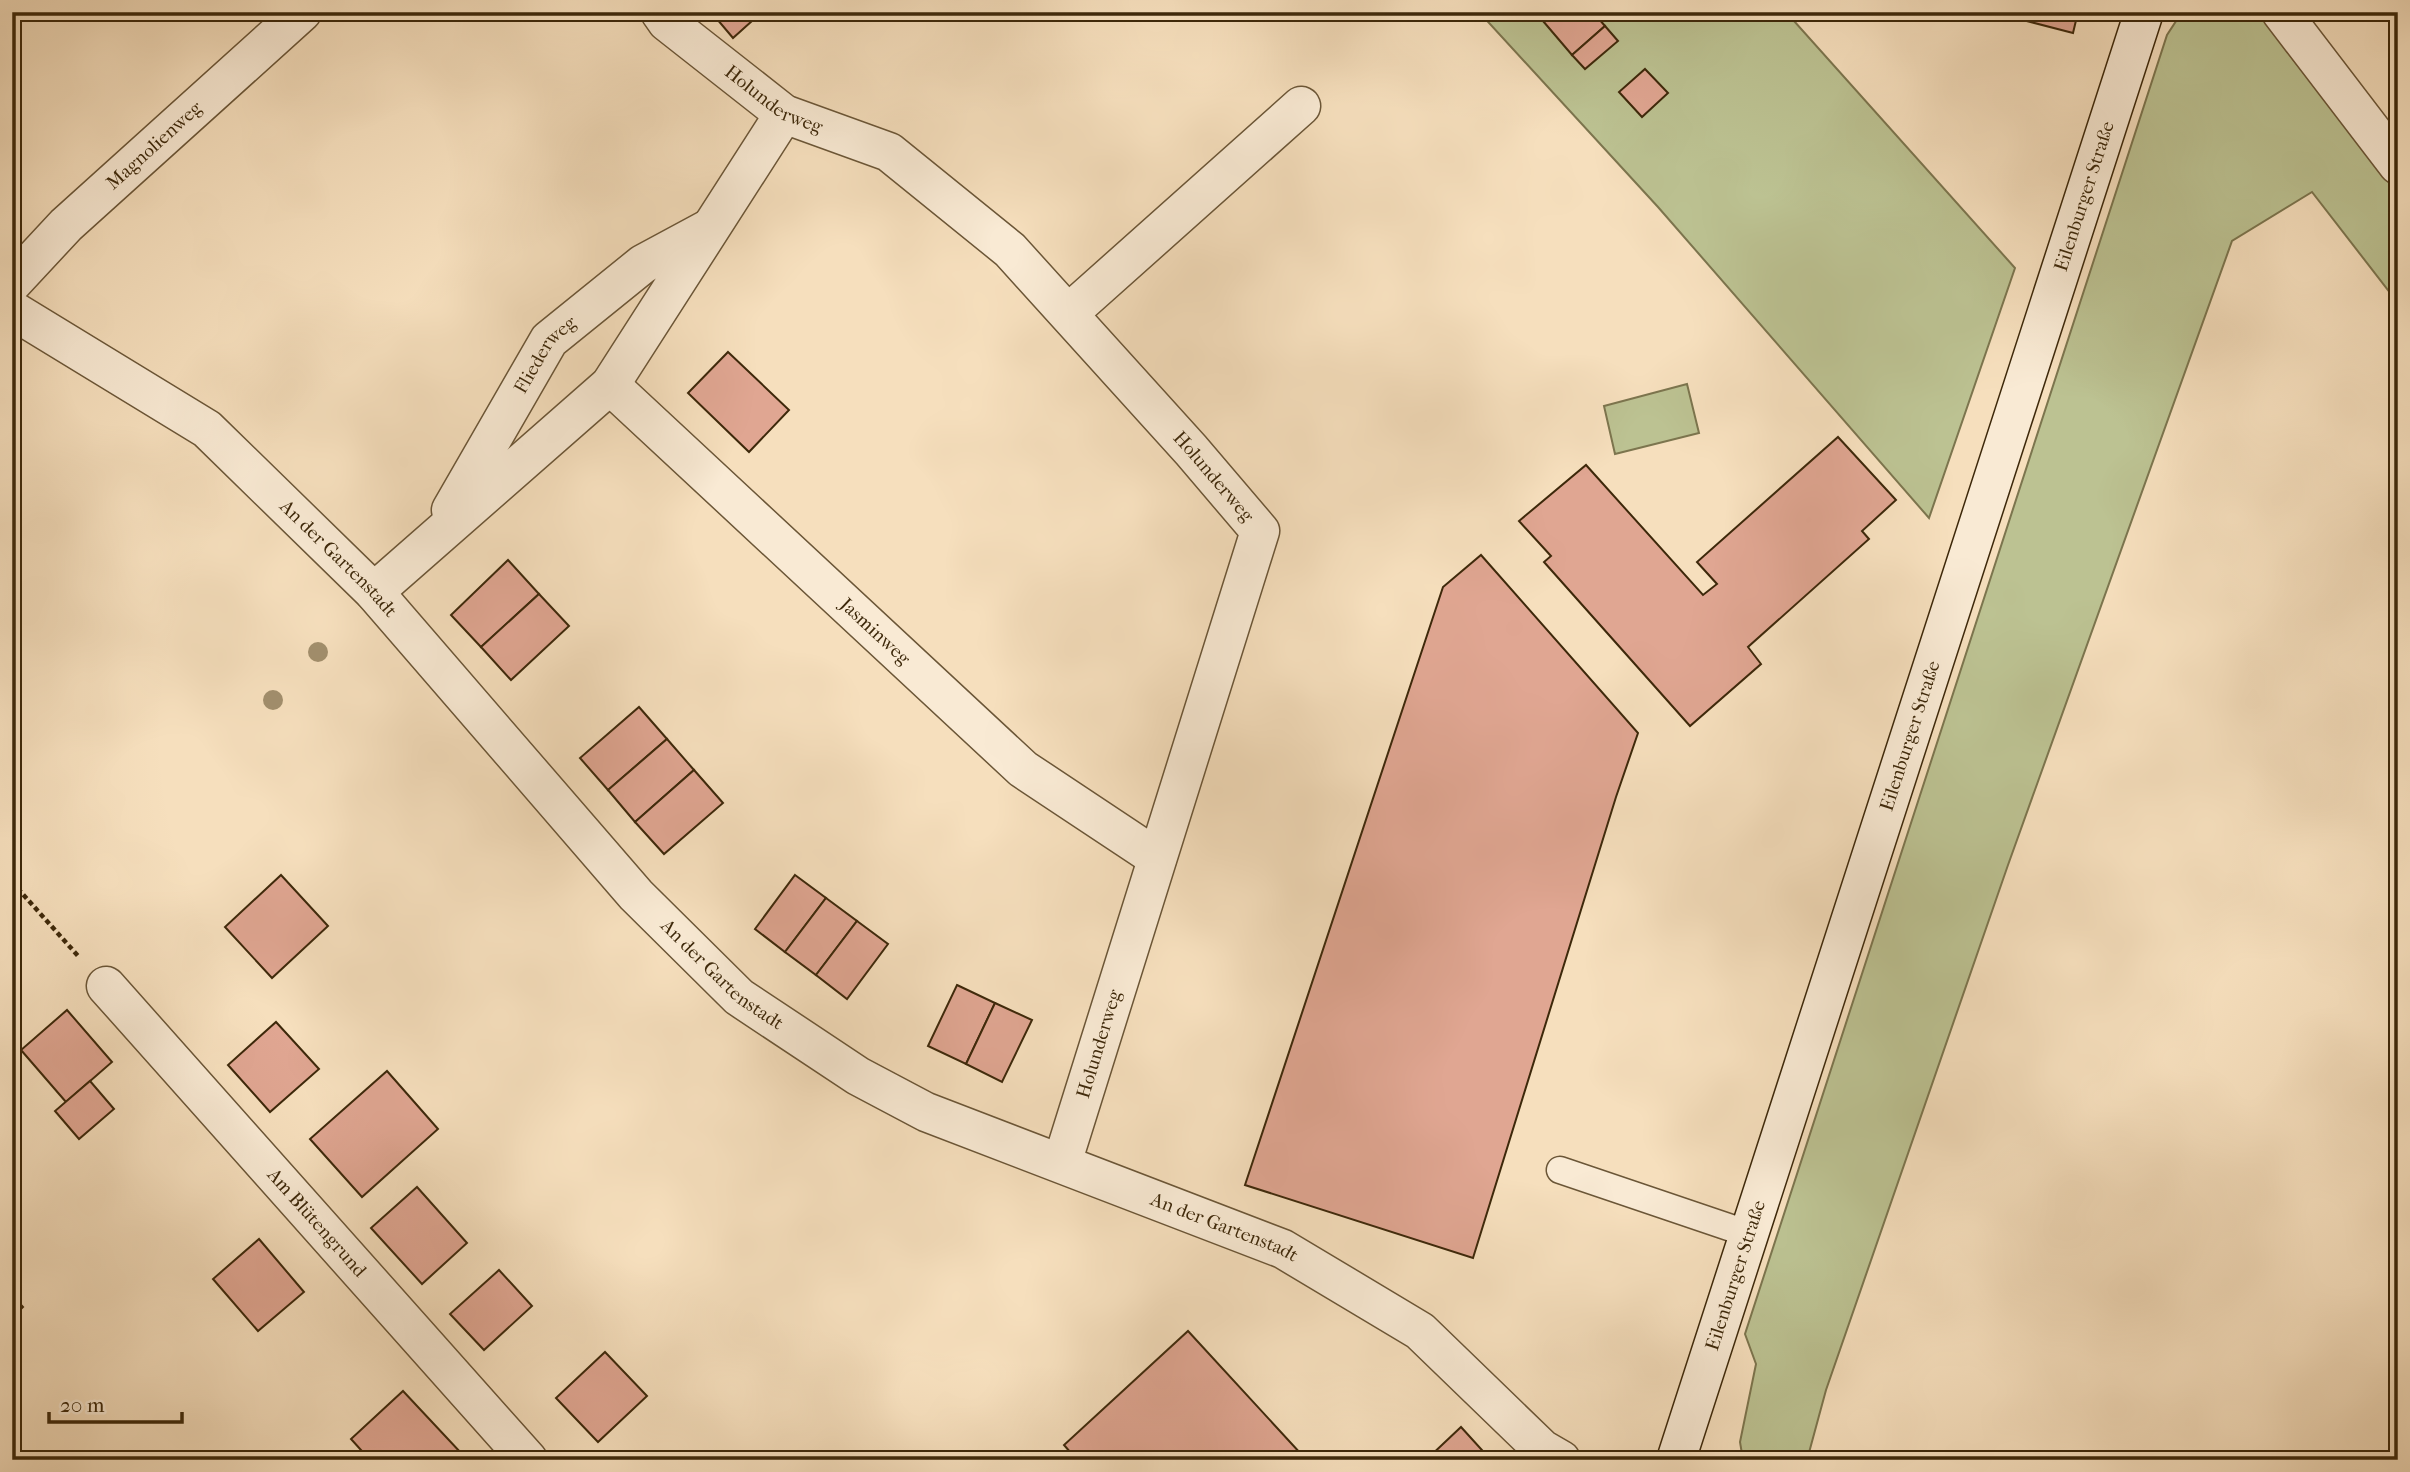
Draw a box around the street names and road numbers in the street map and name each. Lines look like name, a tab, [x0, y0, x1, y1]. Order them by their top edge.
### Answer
street label: Holunderweg	[720, 61, 826, 138]
street label: Magnolienweg	[102, 96, 207, 194]
street label: Eilenburger Straße	[2050, 119, 2119, 274]
street label: Fliederweg	[509, 311, 581, 398]
street label: Holunderweg	[1168, 427, 1259, 527]
street label: An der Gartenstadt	[275, 495, 402, 622]
street label: Jasminweg	[834, 592, 915, 670]
street label: Eilenburger Straße	[1876, 658, 1945, 814]
street label: An der Gartenstadt	[655, 914, 788, 1035]
street label: Holunderweg	[1072, 986, 1126, 1101]
street label: Am Blütengrund	[262, 1163, 371, 1282]
street label: An der Gartenstadt	[1147, 1188, 1302, 1267]
street label: Eilenburger Straße	[1701, 1198, 1770, 1353]

